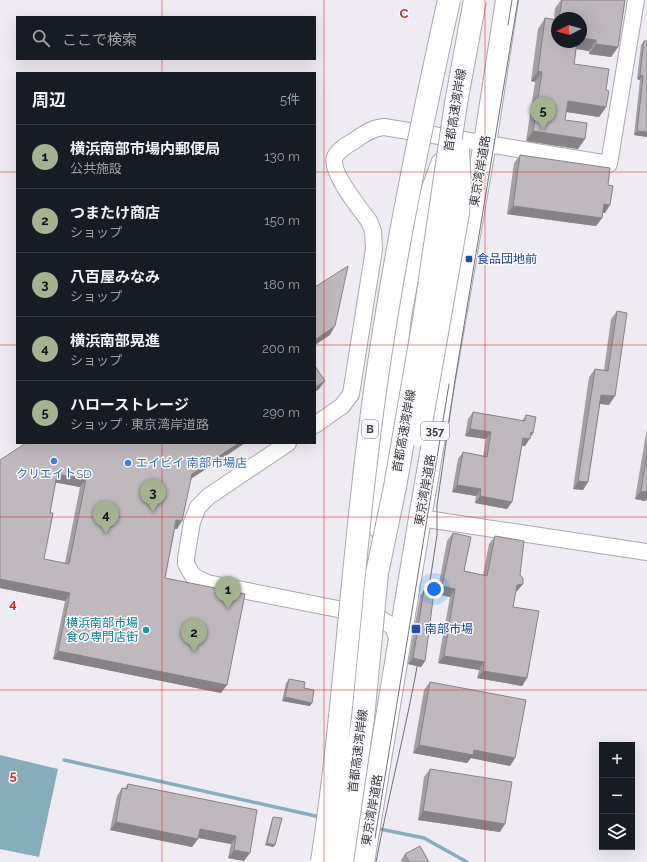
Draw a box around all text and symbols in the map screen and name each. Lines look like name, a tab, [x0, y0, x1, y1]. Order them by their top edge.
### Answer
text: C	[400, 6, 409, 21]
north arrow	[551, 12, 587, 48]
search box	[16, 16, 316, 60]
icon: search	[30, 27, 52, 49]
text: ここで検索	[62, 31, 137, 49]
street label: 首都高速湾岸線	[442, 67, 468, 153]
text: 周辺	[32, 90, 66, 110]
text: 5件	[280, 92, 300, 107]
pin: 5	[530, 97, 556, 130]
street label: 東京湾岸道路	[467, 134, 493, 208]
text: 横浜南部市場内郵便局	[70, 140, 220, 158]
text: 1	[42, 149, 48, 164]
text: 130 m	[264, 149, 300, 164]
text: 公共施設	[70, 161, 122, 176]
text: つまたけ商店	[70, 204, 160, 222]
text: 2	[41, 213, 49, 228]
text: 150 m	[264, 213, 300, 228]
text: ショップ	[70, 225, 122, 240]
place label: 食品団地前	[477, 252, 537, 266]
marker: 食品団地前	[464, 254, 474, 264]
text: 八百屋みなみ	[70, 268, 160, 286]
text: 3	[41, 277, 49, 292]
text: 180 m	[264, 277, 300, 292]
text: ショップ	[70, 289, 122, 304]
text: 横浜南部晃進	[70, 332, 160, 350]
text: 4	[41, 341, 49, 356]
text: 200 m	[262, 341, 300, 356]
text: ショップ	[70, 353, 122, 368]
street label: 首都高速湾岸線	[390, 388, 418, 474]
text: ハローストレージ	[70, 396, 189, 414]
text: 5	[41, 405, 49, 420]
text: 290 m	[262, 405, 300, 420]
text: ショップ · 東京湾岸道路	[70, 417, 209, 432]
road number: B	[362, 420, 378, 438]
road number: 357	[421, 422, 449, 440]
street label: 東京湾岸道路	[412, 453, 438, 527]
marker: クリエイトSD	[49, 456, 59, 466]
place label: エイビイ 南部市場店	[136, 456, 247, 470]
marker: エイビイ 南部市場店	[123, 458, 133, 468]
place label: クリエイトSD	[16, 467, 92, 481]
pin: 3	[140, 479, 166, 512]
pin: 4	[93, 501, 119, 534]
pin: 1	[215, 576, 241, 609]
your location	[424, 579, 444, 599]
text: 4	[9, 596, 17, 611]
place label: 横浜南部市場 食の専門店街	[66, 616, 138, 644]
pin: 2	[181, 619, 207, 652]
place label: 南部市場	[425, 622, 473, 636]
marker: 南部市場	[410, 623, 422, 635]
marker: 横浜南部市場 食の専門店街	[141, 625, 151, 635]
street label: 首都高速湾岸線	[346, 708, 370, 794]
map controls	[599, 742, 635, 850]
button: +	[599, 742, 635, 778]
text: 5	[9, 768, 17, 783]
street label: 東京湾岸道路	[359, 773, 385, 847]
button: −	[599, 778, 635, 814]
button: layers	[599, 814, 635, 850]

